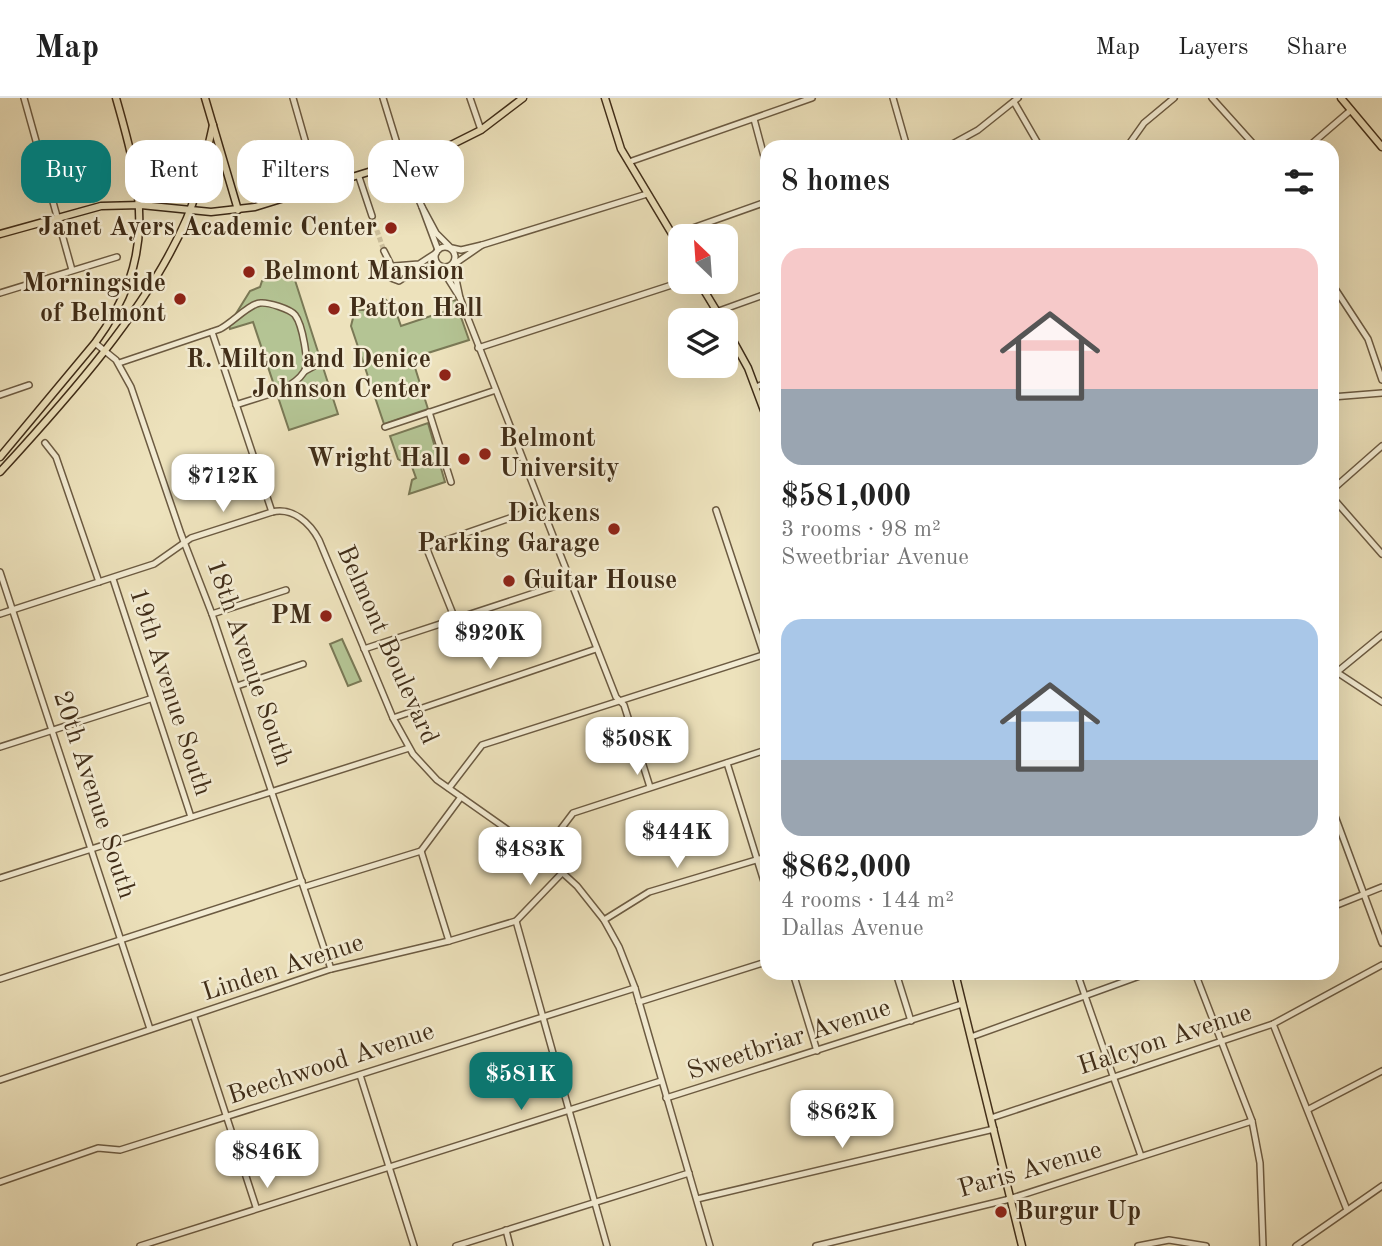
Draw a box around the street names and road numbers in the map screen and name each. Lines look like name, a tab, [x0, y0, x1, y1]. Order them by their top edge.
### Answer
street label: Belmont Boulevard	[331, 542, 443, 748]
street label: 18th Avenue South	[201, 556, 297, 770]
street label: 19th Avenue South	[124, 585, 216, 799]
street label: 20th Avenue South	[48, 688, 140, 902]
street label: Linden Avenue	[199, 930, 367, 1006]
street label: Sweetbriar Avenue	[684, 995, 894, 1085]
street label: Halcyon Avenue	[1075, 1000, 1255, 1080]
street label: Beechwood Avenue	[225, 1018, 437, 1110]
street label: Paris Avenue	[955, 1137, 1105, 1203]

